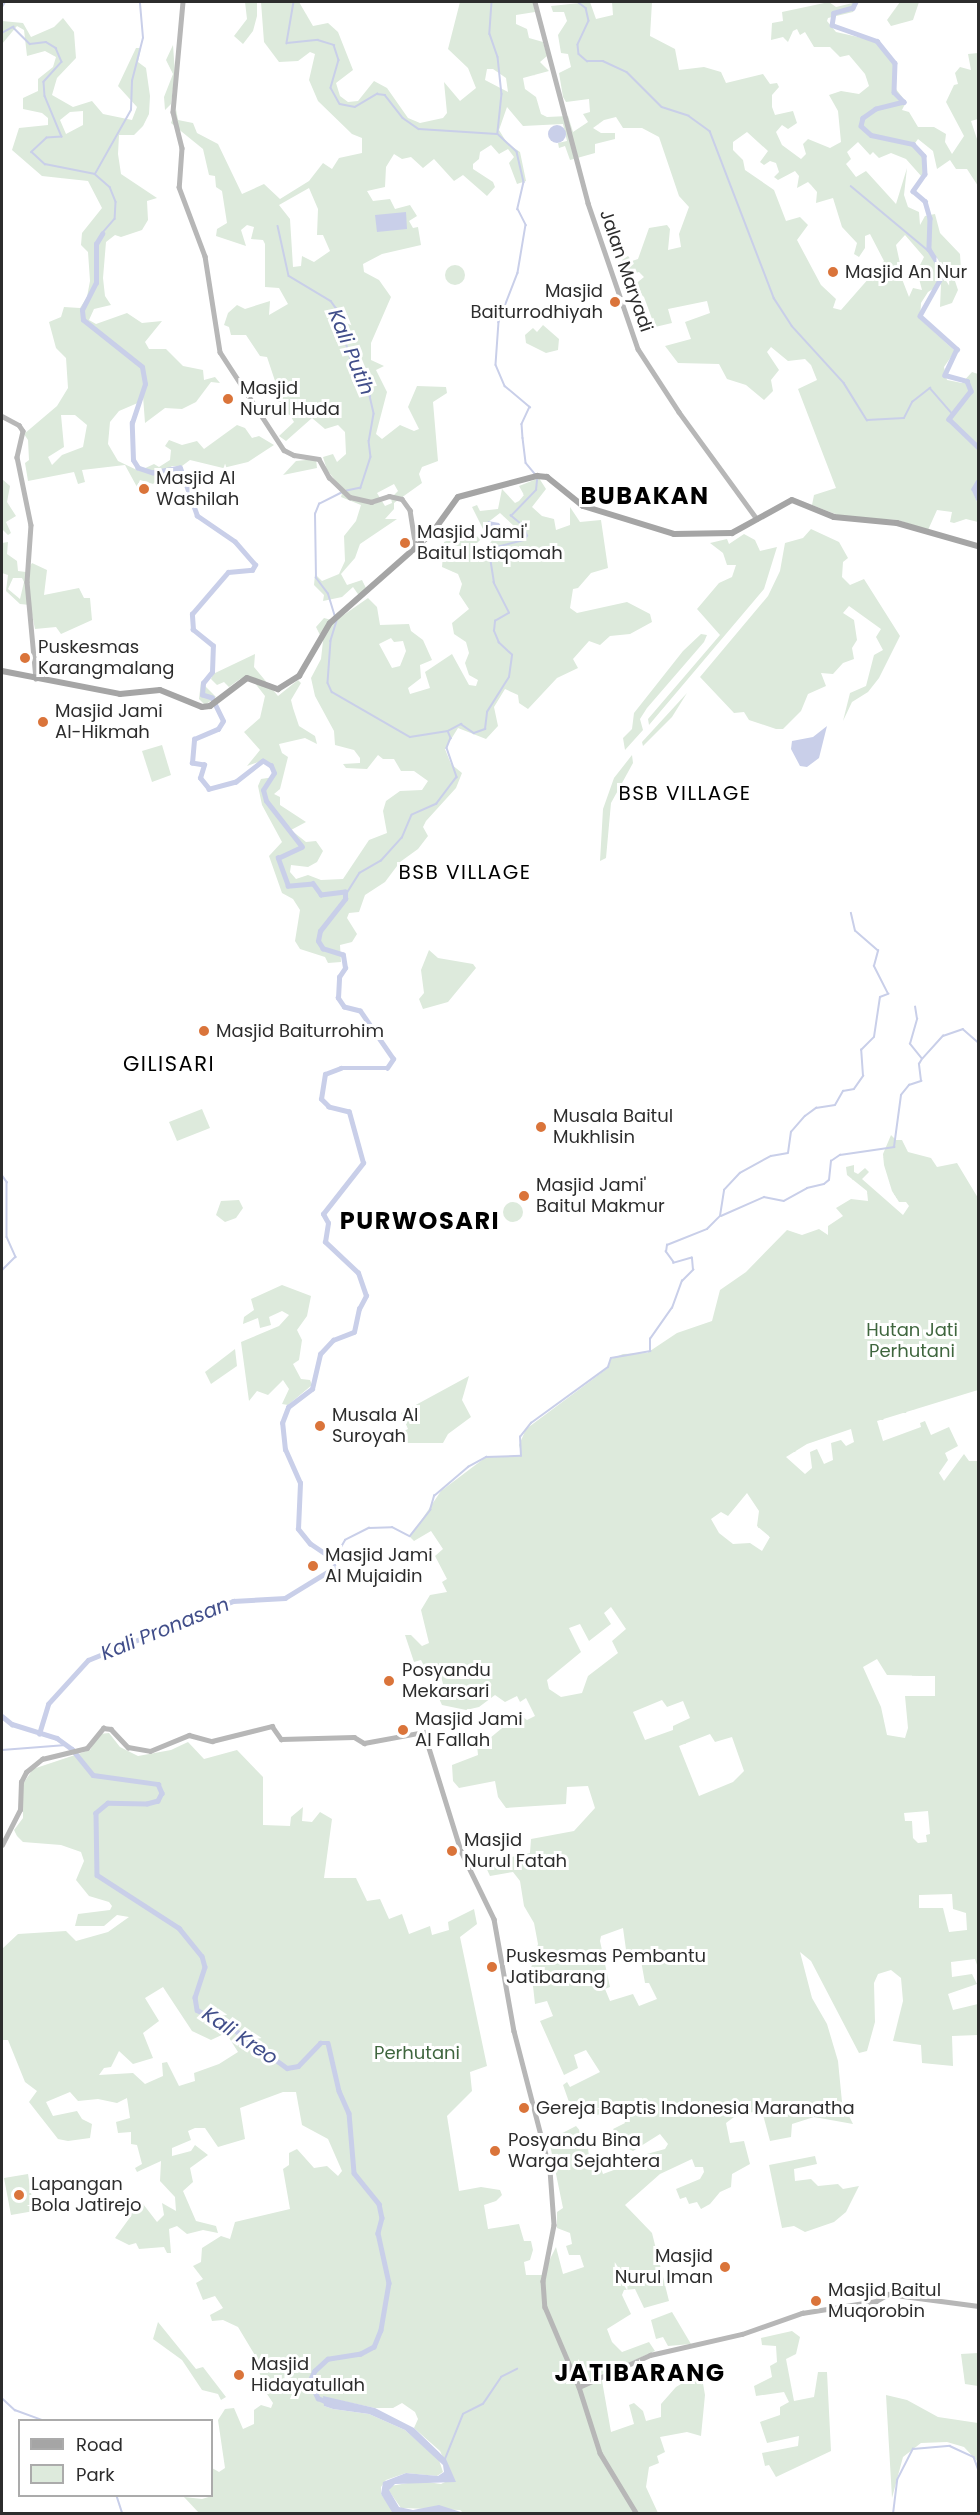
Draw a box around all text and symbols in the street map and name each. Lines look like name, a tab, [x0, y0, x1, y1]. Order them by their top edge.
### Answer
street label: Jalan Maryadi	[595, 207, 657, 335]
place label: Masjid An Nur	[845, 261, 967, 283]
marker: Masjid An Nur	[826, 265, 840, 279]
place label: Masjid Baiturrodhiyah	[470, 281, 603, 324]
marker: Masjid Baiturrodhiyah	[608, 295, 622, 309]
water label: Kali Putih	[323, 305, 379, 399]
place label: Masjid Nurul Huda	[240, 378, 340, 420]
marker: Masjid Nurul Huda	[221, 392, 235, 406]
place label: Masjid Al Washilah	[156, 468, 239, 510]
marker: Masjid Al Washilah	[137, 482, 151, 496]
district label: BUBAKAN	[580, 482, 710, 510]
place label: Masjid Jami' Baitul Istiqomah	[417, 522, 563, 564]
marker: Masjid Jami' Baitul Istiqomah	[398, 536, 412, 550]
place label: Puskesmas Karangmalang	[38, 637, 175, 680]
marker: Puskesmas Karangmalang	[16, 649, 34, 667]
place label: Masjid Jami Al-Hikmah	[55, 701, 163, 744]
marker: Masjid Jami Al-Hikmah	[36, 715, 50, 729]
district label: BSB VILLAGE	[618, 781, 752, 805]
district label: BSB VILLAGE	[398, 860, 532, 884]
place label: Masjid Baiturrohim	[216, 1020, 384, 1042]
marker: Masjid Baiturrohim	[197, 1024, 211, 1038]
district label: GILISARI	[123, 1051, 215, 1077]
place label: Musala Baitul Mukhlisin	[553, 1106, 673, 1148]
marker: Musala Baitul Mukhlisin	[534, 1120, 548, 1134]
place label: Masjid Jami' Baitul Makmur	[536, 1175, 665, 1218]
marker: Masjid Jami' Baitul Makmur	[517, 1189, 531, 1203]
district label: PURWOSARI	[340, 1207, 500, 1235]
park label: Hutan Jati Perhutani	[866, 1320, 958, 1362]
place label: Musala Al Suroyah	[332, 1405, 419, 1448]
marker: Musala Al Suroyah	[313, 1419, 327, 1433]
place label: Masjid Jami Al Mujaidin	[325, 1545, 433, 1588]
marker: Masjid Jami Al Mujaidin	[306, 1559, 320, 1573]
water label: Kali Pronasan	[97, 1592, 233, 1666]
place label: Posyandu Mekarsari	[402, 1660, 491, 1702]
marker: Posyandu Mekarsari	[380, 1672, 398, 1690]
place label: Masjid Jami Al Fallah	[415, 1709, 523, 1752]
marker: Masjid Jami Al Fallah	[396, 1723, 410, 1737]
place label: Masjid Nurul Fatah	[464, 1830, 567, 1872]
marker: Masjid Nurul Fatah	[445, 1844, 459, 1858]
place label: Puskesmas Pembantu Jatibarang	[506, 1946, 706, 1988]
marker: Puskesmas Pembantu Jatibarang	[483, 1958, 501, 1976]
water label: Kali Kreo	[198, 2002, 282, 2070]
park label: Perhutani	[374, 2042, 460, 2064]
place label: Gereja Baptis Indonesia Maranatha	[536, 2097, 855, 2119]
marker: Gereja Baptis Indonesia Maranatha	[517, 2101, 531, 2115]
place label: Posyandu Bina Warga Sejahtera	[508, 2130, 660, 2172]
marker: Posyandu Bina Warga Sejahtera	[486, 2142, 504, 2160]
place label: Lapangan Bola Jatirejo	[31, 2174, 142, 2216]
marker: Lapangan Bola Jatirejo	[12, 2188, 26, 2202]
place label: Masjid Nurul Iman	[615, 2246, 713, 2288]
marker: Masjid Nurul Iman	[718, 2260, 732, 2274]
place label: Masjid Baitul Muqorobin	[828, 2280, 941, 2322]
marker: Masjid Baitul Muqorobin	[809, 2294, 823, 2308]
place label: Masjid Hidayatullah	[251, 2354, 365, 2396]
district label: JATIBARANG	[555, 2359, 725, 2387]
marker: Masjid Hidayatullah	[232, 2368, 246, 2382]
legend	[18, 2419, 213, 2497]
text: Road	[76, 2432, 123, 2457]
text: Park	[76, 2462, 115, 2487]

